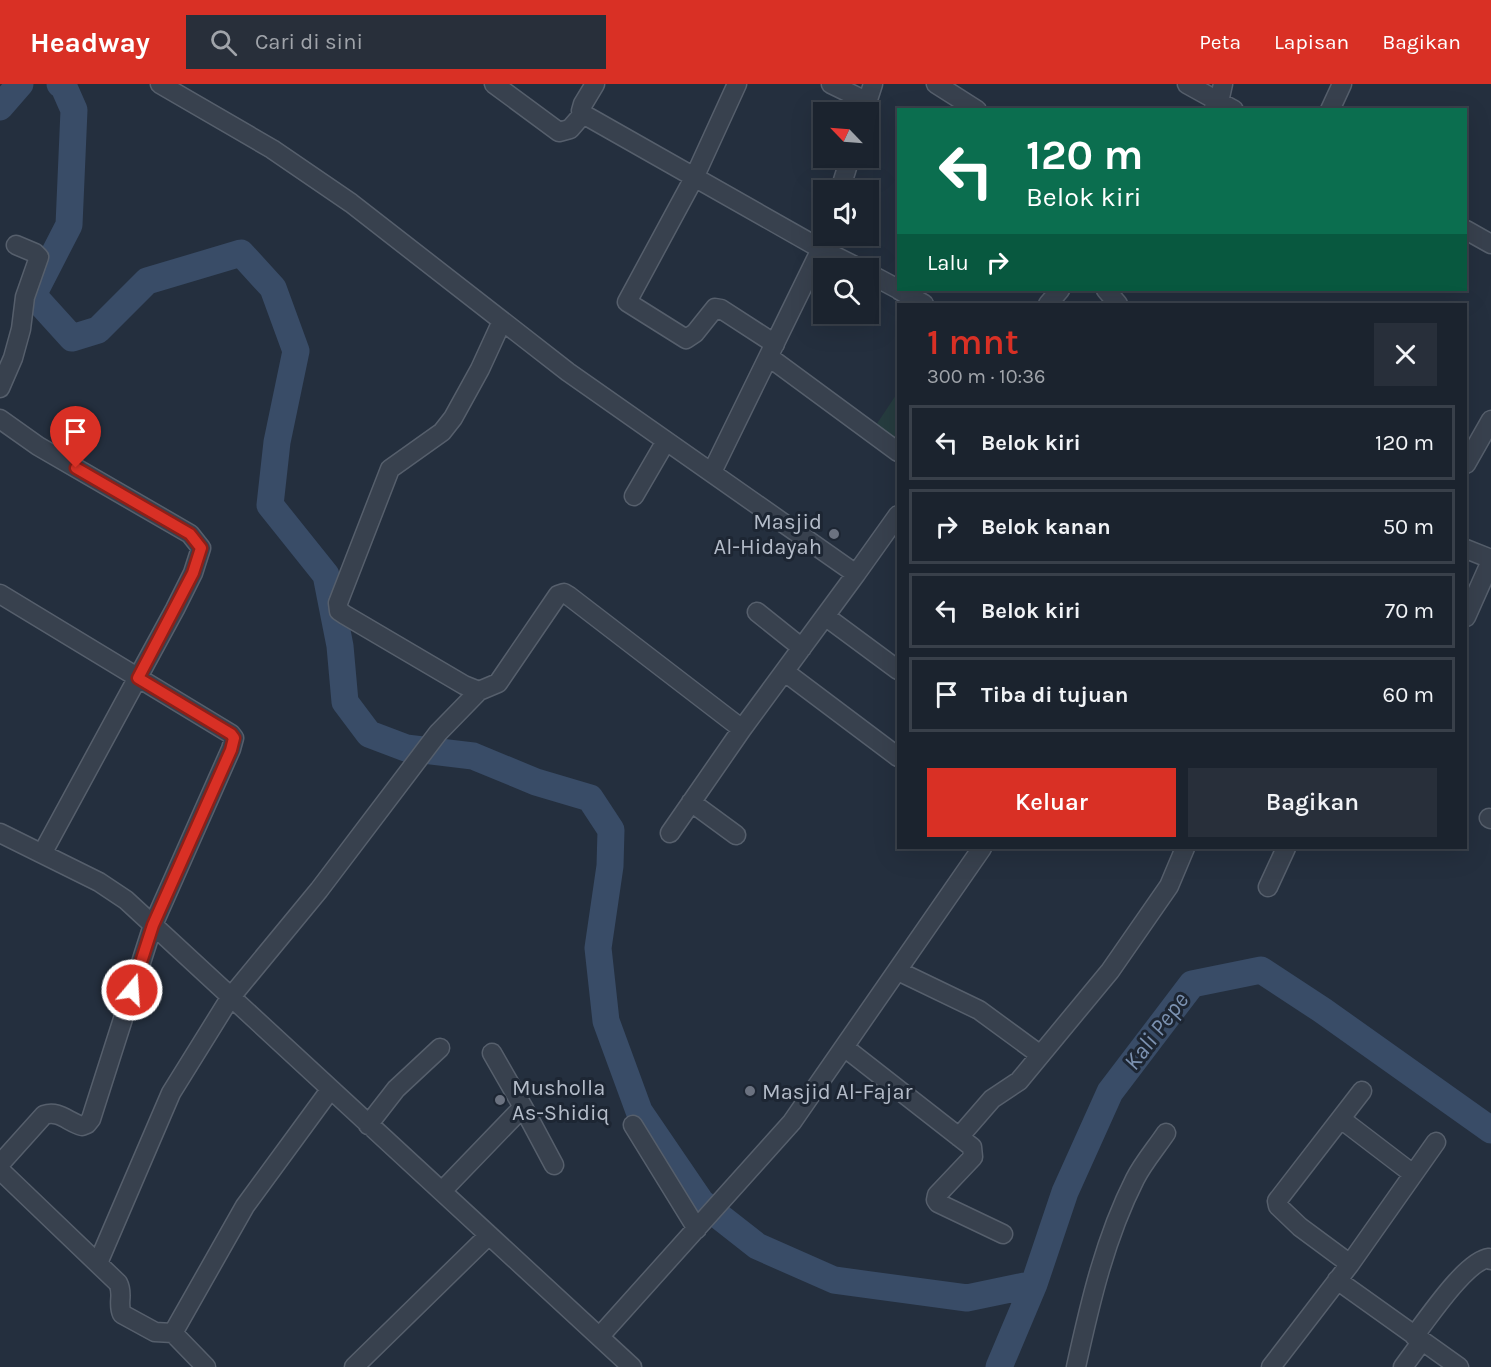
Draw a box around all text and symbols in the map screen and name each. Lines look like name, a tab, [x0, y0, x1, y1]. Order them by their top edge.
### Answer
search box	[186, 15, 606, 69]
text: Headway	[30, 26, 150, 59]
icon: search	[207, 26, 240, 59]
text: Cari di sini	[255, 29, 363, 55]
text: Peta	[1199, 30, 1241, 54]
text: Lapisan	[1274, 30, 1349, 54]
text: Bagikan	[1382, 30, 1461, 54]
north arrow	[813, 102, 879, 168]
map controls	[813, 102, 879, 324]
text: 120 m	[1026, 130, 1143, 180]
icon: left	[927, 132, 1005, 210]
button: sound	[813, 180, 879, 246]
text: Belok kiri	[1026, 181, 1142, 213]
icon: right	[981, 246, 1014, 279]
text: Lalu	[927, 250, 969, 276]
button: search	[813, 258, 879, 324]
text: 1 mnt	[927, 321, 1019, 363]
button: close	[1374, 323, 1437, 386]
text: 300 m · 10:36	[927, 365, 1045, 388]
pin	[50, 406, 101, 468]
icon: arrive	[59, 415, 92, 448]
icon: left	[930, 426, 963, 459]
text: Belok kiri	[981, 430, 1081, 456]
text: 120 m	[1375, 430, 1434, 456]
place label: Masjid Al-Hidayah	[714, 509, 822, 560]
icon: right	[930, 510, 963, 543]
text: Belok kanan	[981, 514, 1111, 540]
text: 50 m	[1383, 514, 1434, 540]
marker: Masjid Al-Hidayah	[827, 527, 841, 541]
icon: left	[930, 594, 963, 627]
text: Belok kiri	[981, 598, 1081, 624]
text: 70 m	[1385, 598, 1434, 624]
icon: arrive	[930, 678, 963, 711]
text: Tiba di tujuan	[981, 682, 1128, 708]
text: 60 m	[1383, 682, 1434, 708]
button: Keluar	[927, 768, 1176, 837]
button: Bagikan	[1188, 768, 1437, 837]
position arrow	[100, 958, 164, 1022]
water label: Kali Pepe	[1118, 987, 1194, 1075]
place label: Musholla As-Shidiq	[512, 1075, 610, 1126]
place label: Masjid Al-Fajar	[762, 1079, 913, 1105]
marker: Masjid Al-Fajar	[743, 1084, 757, 1098]
marker: Musholla As-Shidiq	[493, 1093, 507, 1107]

